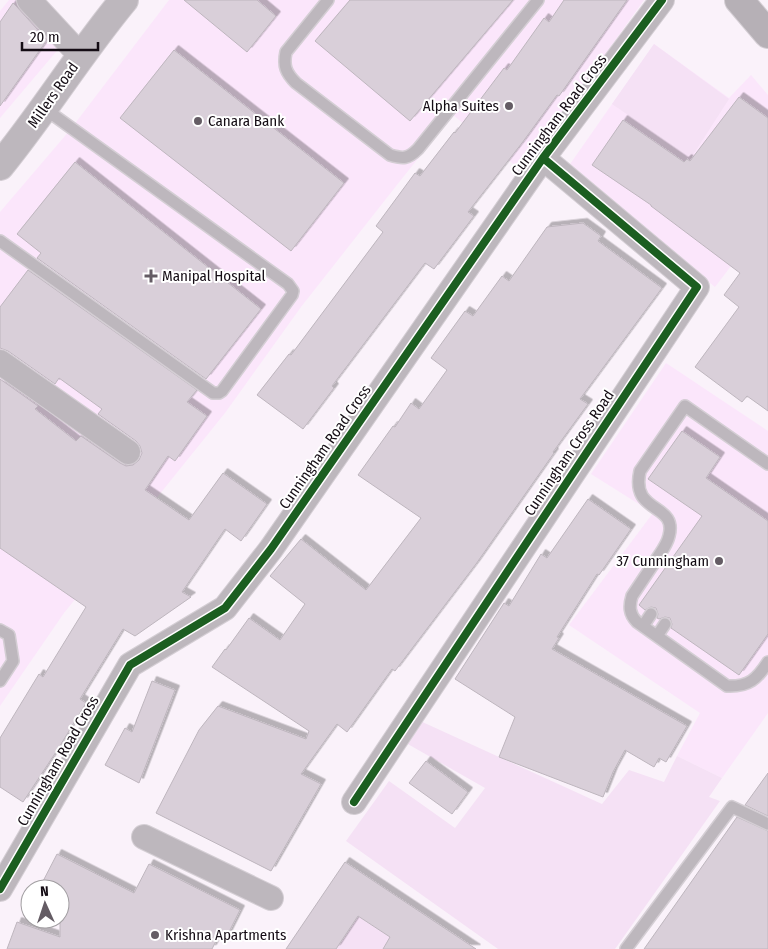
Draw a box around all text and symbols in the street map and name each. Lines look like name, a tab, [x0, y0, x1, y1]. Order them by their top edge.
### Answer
scale bar	[22, 20, 99, 52]
text: 20 m	[30, 28, 60, 46]
street label: Cunningham Road Cross	[507, 51, 611, 179]
street label: Millers Road	[24, 59, 82, 131]
place label: Alpha Suites	[423, 97, 499, 115]
marker: Alpha Suites	[503, 100, 515, 112]
place label: Canara Bank	[208, 112, 284, 130]
marker: Canara Bank	[192, 115, 204, 127]
place label: Manipal Hospital	[162, 267, 265, 285]
marker: Manipal Hospital	[144, 269, 158, 283]
street label: Cunningham Road Cross	[275, 381, 375, 513]
street label: Cunningham Cross Road	[520, 387, 618, 519]
place label: 37 Cunningham	[616, 552, 709, 570]
marker: 37 Cunningham	[713, 555, 725, 567]
street label: Cunningham Road Cross	[13, 693, 103, 829]
north arrow	[20, 879, 70, 929]
text: N	[40, 883, 49, 900]
place label: Krishna Apartments	[165, 926, 286, 944]
marker: Krishna Apartments	[149, 929, 161, 941]

